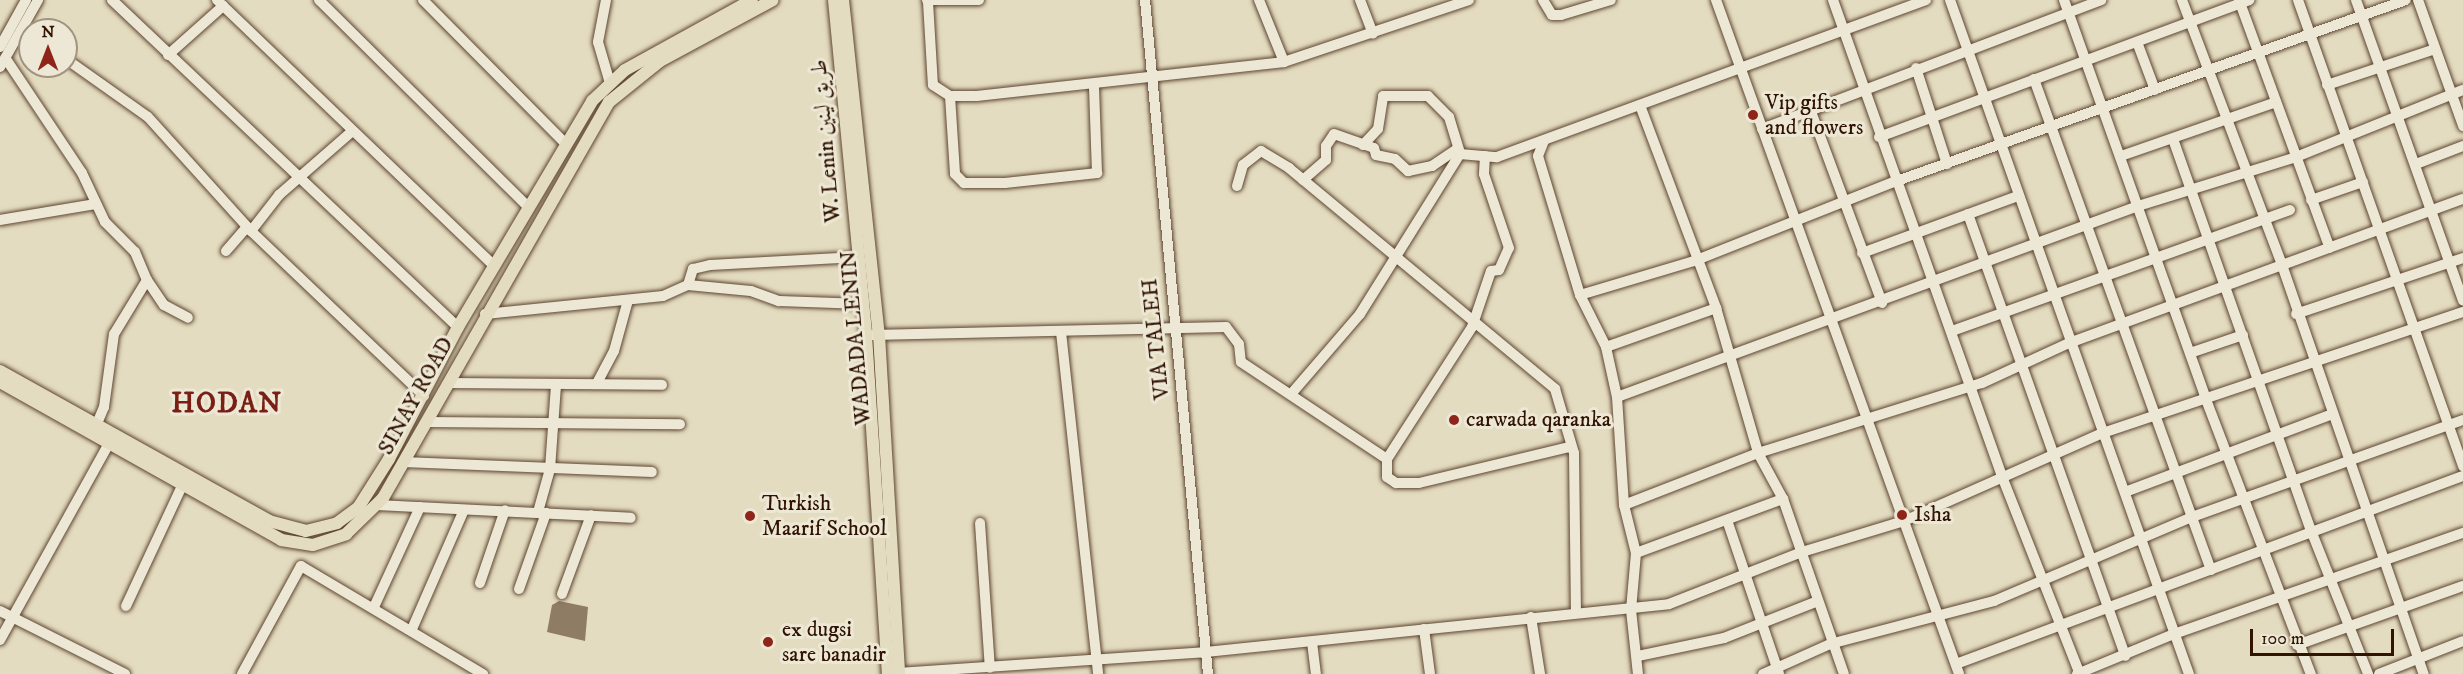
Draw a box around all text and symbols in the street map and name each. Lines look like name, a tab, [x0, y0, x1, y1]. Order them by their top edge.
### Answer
north arrow	[18, 18, 78, 78]
text: N	[41, 22, 55, 42]
street label: W. Lenin طريق لينين	[806, 58, 846, 224]
place label: Vip gifts and flowers	[1765, 89, 1863, 140]
marker: Vip gifts and flowers	[1746, 108, 1760, 122]
street label: WADADA LENIN	[835, 250, 877, 426]
street label: VIA TALEH	[1137, 277, 1175, 401]
street label: SINAY ROAD	[373, 332, 459, 460]
district label: HODAN	[171, 387, 283, 421]
place label: carwada qaranka	[1466, 407, 1611, 433]
marker: carwada qaranka	[1447, 413, 1461, 427]
place label: Turkish Maarif School	[762, 490, 887, 542]
place label: Isha	[1914, 502, 1951, 528]
marker: Isha	[1895, 508, 1909, 522]
marker: Turkish Maarif School	[743, 509, 757, 523]
place label: ex dugsi sare banadir	[782, 616, 886, 668]
scale bar	[2253, 617, 2397, 655]
text: 100 m	[2261, 628, 2304, 650]
marker: ex dugsi sare banadir	[759, 633, 777, 651]

